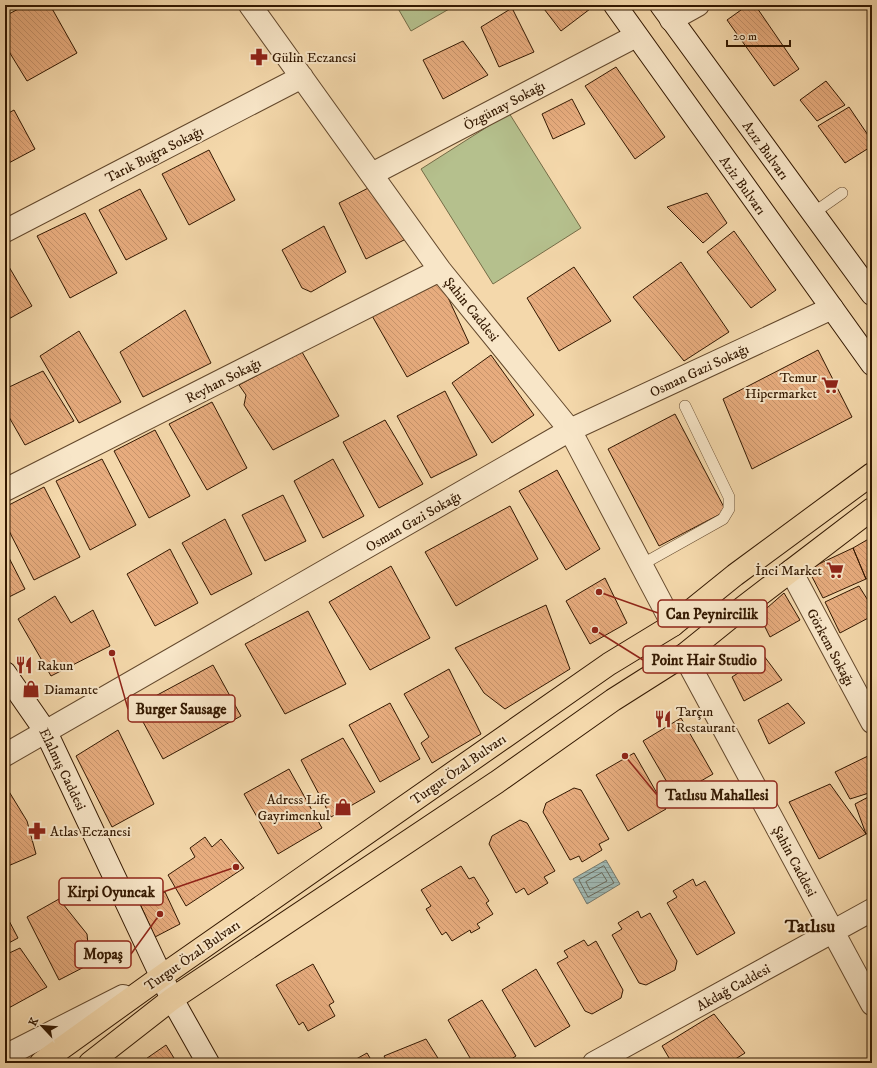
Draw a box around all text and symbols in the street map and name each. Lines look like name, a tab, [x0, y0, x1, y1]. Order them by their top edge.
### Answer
scale bar	[727, 22, 790, 48]
text: 20 m	[733, 29, 757, 44]
pharmacy icon: Gülin Eczanesi	[249, 47, 269, 67]
place label: Gülin Eczanesi	[272, 49, 356, 67]
street label: Özgünay Sokağı	[461, 77, 549, 135]
street label: Azız Bulvarı	[738, 118, 793, 184]
street label: Tarık Buğra Sokağı	[102, 122, 207, 187]
street label: Aziz Bulvarı	[715, 153, 770, 219]
street label: Şahin Caddesi	[440, 274, 503, 346]
street label: Osman Gazi Sokağı	[647, 340, 752, 402]
street label: Reyhan Sokağı	[183, 354, 265, 408]
place label: Temur Hipermarket	[745, 369, 818, 403]
supermarket icon: Temur Hipermarket	[820, 375, 840, 395]
street label: Osman Gazi Sokağı	[363, 487, 465, 556]
supermarket icon: İnci Market	[825, 560, 845, 580]
place label: İnci Market	[755, 562, 823, 580]
callout: Can Peynircilik	[658, 600, 767, 627]
text: Can Peynircilik	[666, 605, 759, 624]
street label: Görkem Sokağı	[802, 606, 858, 690]
callout: Point Hair Studio	[643, 646, 765, 673]
text: Point Hair Studio	[651, 651, 757, 670]
restaurant icon: Rakun	[14, 655, 34, 675]
place label: Rakun	[37, 657, 74, 675]
shop icon: Diamante	[21, 679, 41, 699]
place label: Diamante	[44, 681, 98, 699]
callout: Burger Sausage	[128, 695, 235, 722]
text: Burger Sausage	[135, 700, 227, 719]
place label: Tarçın Restaurant	[676, 703, 736, 737]
restaurant icon: Tarçın Restaurant	[653, 709, 673, 729]
street label: Elalmış Caddesi	[34, 725, 90, 814]
street label: Turgut Özal Bulvarı	[407, 730, 510, 809]
callout: Tatlısu Mahallesi	[657, 781, 777, 808]
text: Tatlısu Mahallesi	[664, 786, 769, 805]
place label: Adress Life Gayrimenkul	[257, 791, 331, 825]
shop icon: Adress Life Gayrimenkul	[333, 797, 353, 817]
pharmacy icon: Atlas Eczanesi	[27, 821, 47, 841]
place label: Atlas Eczanesi	[50, 823, 131, 841]
street label: Şahin Caddesi	[768, 823, 821, 900]
callout: Kirpi Oyuncak	[59, 878, 163, 905]
text: Kirpi Oyuncak	[67, 883, 155, 902]
street label: Turgut Özal Bulvarı	[141, 916, 244, 995]
district label: Tatlısu	[784, 916, 835, 938]
callout: Mopaş	[75, 941, 131, 968]
text: Mopaş	[83, 945, 123, 964]
street label: Akdağ Caddesi	[693, 960, 774, 1016]
north arrow	[22, 1006, 62, 1046]
text: K	[26, 1015, 42, 1029]

